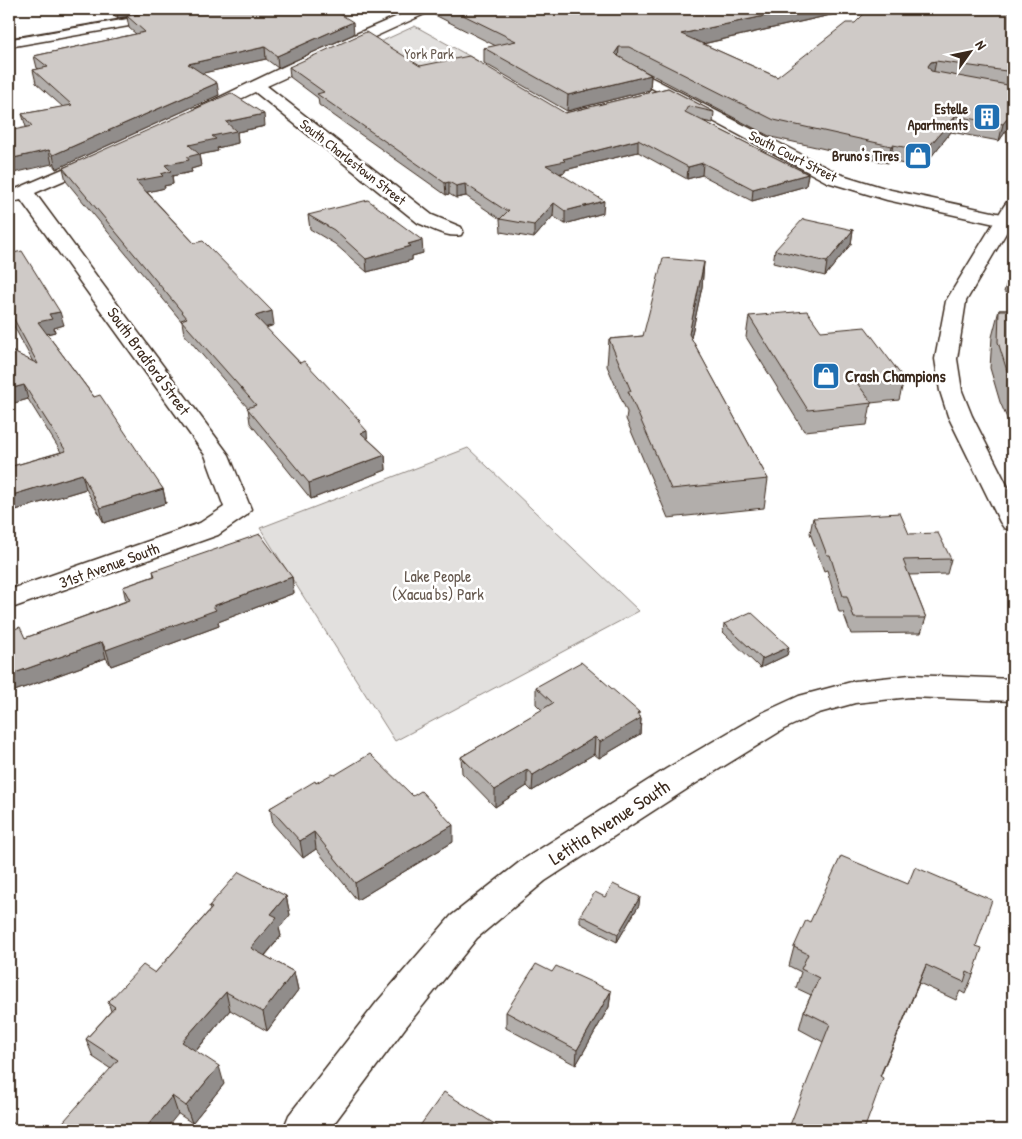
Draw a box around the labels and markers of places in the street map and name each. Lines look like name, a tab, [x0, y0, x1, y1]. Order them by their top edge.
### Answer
place label: Estelle Apartments	[908, 99, 969, 136]
building icon: Estelle Apartments	[972, 102, 1002, 132]
shop icon: Bruno's Tires	[903, 141, 933, 171]
place label: Bruno's Tires	[832, 146, 900, 165]
shop icon: Crash Champions	[811, 361, 841, 391]
place label: Crash Champions	[845, 365, 947, 388]

